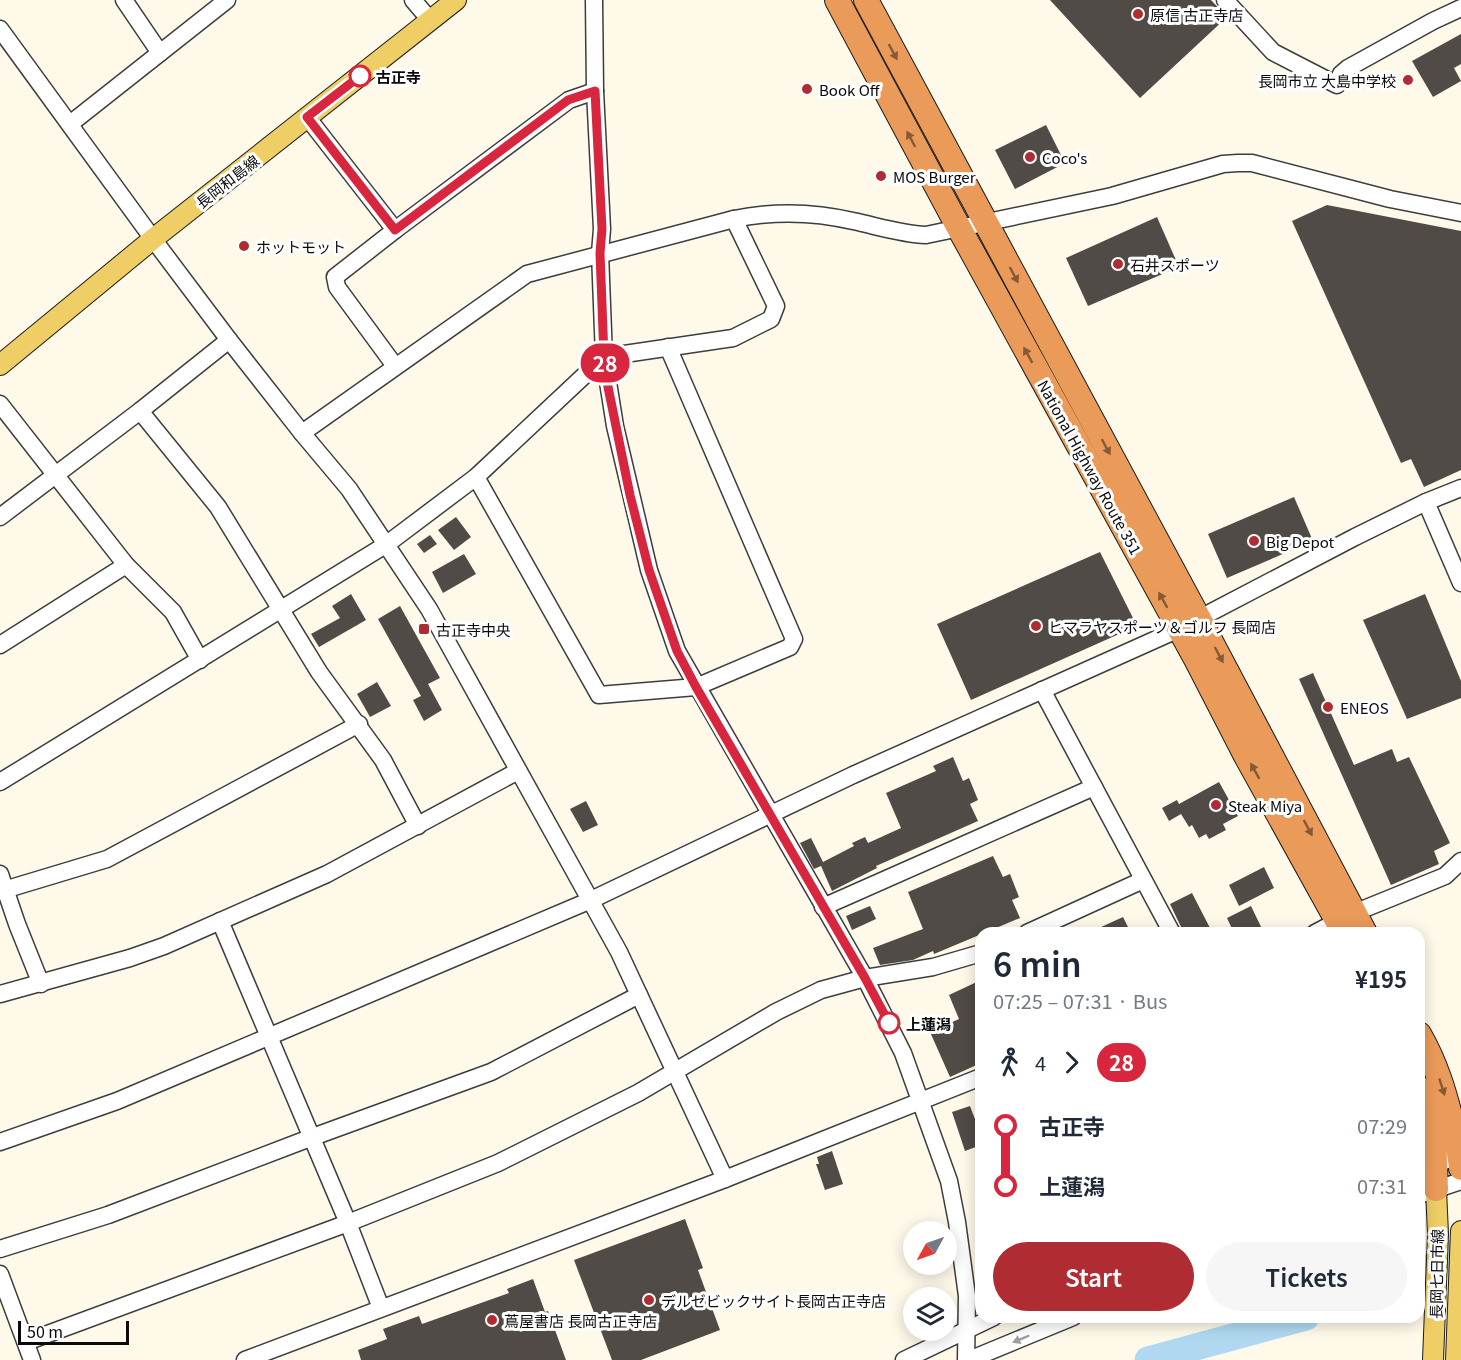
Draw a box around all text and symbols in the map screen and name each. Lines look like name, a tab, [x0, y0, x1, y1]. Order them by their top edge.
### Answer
place label: 原信 古正寺店	[1150, 4, 1243, 25]
marker: 原信 古正寺店	[1131, 7, 1145, 21]
one-way arrow	[888, 43, 898, 60]
marker: 古正寺	[349, 65, 371, 87]
place label: 古正寺	[376, 66, 421, 87]
place label: 長岡市立 大島中学校	[1258, 70, 1396, 91]
marker: 長岡市立 大島中学校	[1401, 73, 1415, 87]
place label: Book Off	[819, 79, 881, 100]
marker: Book Off	[800, 82, 814, 96]
one-way arrow	[906, 130, 916, 147]
place label: Coco's	[1042, 147, 1087, 168]
street label: 長岡和島線	[191, 150, 263, 212]
marker: Coco's	[1023, 150, 1037, 164]
place label: MOS Burger	[893, 166, 976, 187]
marker: MOS Burger	[874, 169, 888, 183]
place label: ホットモット	[256, 236, 346, 257]
marker: ホットモット	[237, 239, 251, 253]
place label: 石井スポーツ	[1130, 254, 1220, 275]
marker: 石井スポーツ	[1111, 257, 1125, 271]
one-way arrow	[1009, 267, 1019, 284]
line badge: 28	[578, 344, 632, 382]
one-way arrow	[1023, 346, 1033, 363]
text: 28	[593, 348, 617, 378]
street label: National Highway Route 351	[1033, 376, 1147, 558]
one-way arrow	[1101, 438, 1111, 455]
place label: Big Depot	[1266, 531, 1334, 552]
marker: Big Depot	[1247, 534, 1261, 548]
one-way arrow	[1158, 591, 1168, 608]
place label: ヒマラヤスポーツ＆ゴルフ 長岡店	[1048, 616, 1276, 637]
place label: 古正寺中央	[436, 619, 511, 640]
marker: ヒマラヤスポーツ＆ゴルフ 長岡店	[1029, 619, 1043, 633]
marker: 古正寺中央	[417, 622, 431, 636]
one-way arrow	[1214, 647, 1223, 664]
place label: ENEOS	[1340, 697, 1389, 718]
marker: ENEOS	[1321, 700, 1335, 714]
one-way arrow	[1250, 762, 1260, 779]
place label: Steak Miya	[1228, 795, 1302, 816]
marker: Steak Miya	[1209, 798, 1223, 812]
one-way arrow	[1303, 820, 1313, 837]
text: 6 min	[993, 939, 1082, 987]
text: ¥195	[1355, 962, 1407, 994]
text: 07:25 – 07:31 · Bus	[993, 986, 1167, 1015]
marker: 上蓮潟	[878, 1012, 900, 1034]
place label: 上蓮潟	[906, 1013, 951, 1034]
icon: walk	[993, 1046, 1026, 1079]
icon: forward	[1055, 1046, 1088, 1079]
text: 28	[1109, 1047, 1134, 1077]
text: 4	[1035, 1048, 1046, 1077]
one-way arrow	[1438, 1078, 1447, 1096]
text: 古正寺	[1039, 1109, 1105, 1141]
text: 07:29	[1357, 1111, 1407, 1140]
text: 上蓮潟	[1039, 1169, 1105, 1201]
text: 07:31	[1357, 1171, 1407, 1200]
north arrow	[903, 1221, 957, 1275]
map controls	[903, 1221, 957, 1341]
street label: 長岡七日市線	[1425, 1229, 1447, 1319]
button: Start	[993, 1242, 1194, 1311]
button: Tickets	[1206, 1242, 1407, 1311]
button: layers	[903, 1287, 957, 1341]
place label: デルゼビックサイト長岡古正寺店	[661, 1290, 886, 1311]
marker: デルゼビックサイト長岡古正寺店	[642, 1293, 656, 1307]
place label: 蔦屋書店 長岡古正寺店	[504, 1310, 657, 1331]
marker: 蔦屋書店 長岡古正寺店	[485, 1313, 499, 1327]
scale bar	[18, 1318, 129, 1346]
text: 50 m	[27, 1319, 63, 1343]
one-way arrow	[1012, 1335, 1030, 1344]

